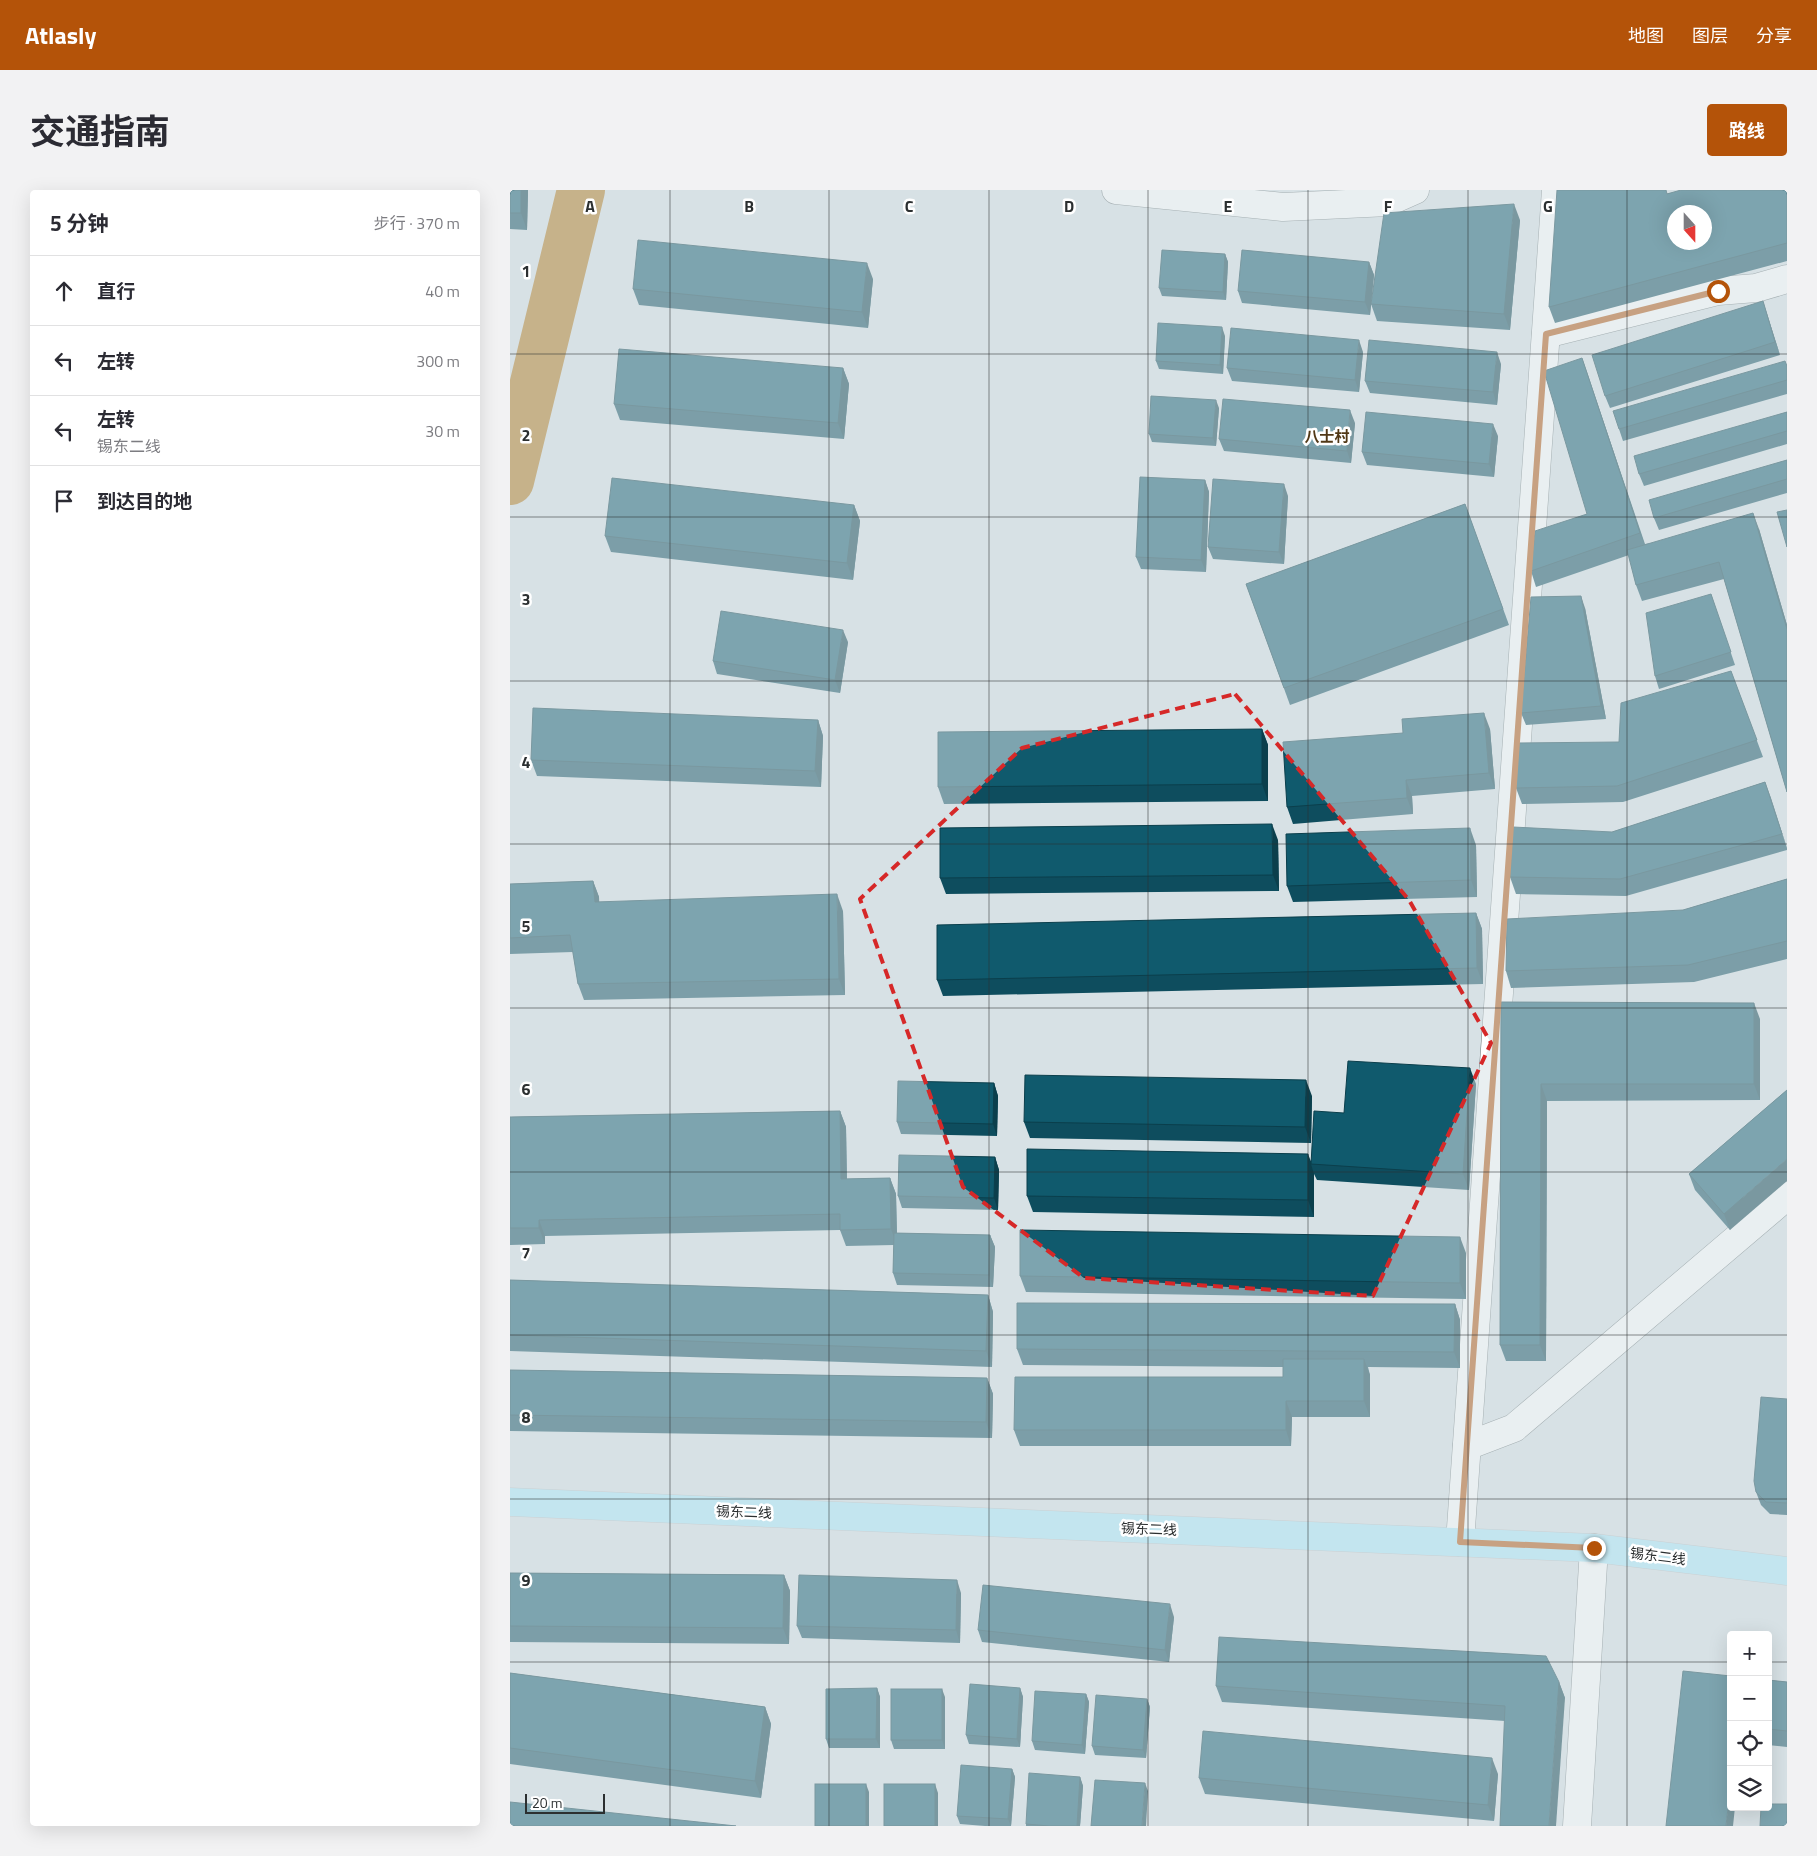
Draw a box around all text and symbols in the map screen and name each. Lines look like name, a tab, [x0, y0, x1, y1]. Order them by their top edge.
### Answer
text: Atlasly	[25, 17, 96, 53]
text: 地图	[1628, 22, 1664, 49]
text: 图层	[1692, 22, 1728, 49]
text: 分享	[1756, 22, 1792, 49]
text: 交通指南	[30, 104, 170, 158]
button: 路线	[1707, 104, 1787, 156]
text: A	[585, 194, 595, 218]
text: B	[744, 194, 754, 218]
text: C	[905, 194, 914, 218]
text: D	[1064, 194, 1074, 218]
text: E	[1224, 194, 1233, 218]
text: F	[1384, 194, 1393, 218]
text: G	[1543, 194, 1553, 218]
north arrow	[1667, 205, 1712, 250]
text: 5 分钟	[50, 207, 108, 239]
text: 步行 · 370 m	[374, 211, 460, 235]
text: 1	[522, 259, 530, 283]
text: 直行	[97, 276, 135, 305]
icon: ahead	[50, 277, 78, 305]
text: 40 m	[425, 279, 460, 303]
route start	[1707, 280, 1730, 303]
text: 左转	[97, 346, 135, 375]
icon: left	[50, 347, 78, 375]
text: 300 m	[416, 349, 460, 373]
text: 左转	[97, 404, 135, 433]
icon: left	[50, 417, 78, 445]
text: 30 m	[425, 419, 460, 443]
text: 2	[522, 423, 530, 447]
district label: 八士村	[1304, 425, 1350, 448]
text: 锡东二线	[97, 434, 161, 458]
text: 到达目的地	[97, 486, 192, 515]
icon: arrive	[50, 487, 78, 515]
text: 3	[522, 587, 530, 611]
text: 4	[522, 750, 531, 774]
text: 5	[522, 914, 531, 938]
text: 6	[522, 1077, 531, 1101]
text: 7	[522, 1241, 530, 1265]
text: 8	[522, 1405, 531, 1429]
street label: 锡东二线	[716, 1500, 772, 1523]
street label: 锡东二线	[1121, 1517, 1177, 1540]
route end	[1583, 1537, 1606, 1560]
street label: 锡东二线	[1629, 1542, 1687, 1569]
text: 9	[522, 1568, 531, 1592]
map controls	[1727, 1631, 1772, 1811]
button: +	[1727, 1631, 1772, 1676]
button: −	[1727, 1676, 1772, 1721]
button: locate	[1727, 1721, 1772, 1766]
button: layers	[1727, 1766, 1772, 1811]
scale bar	[525, 1791, 605, 1814]
text: 20 m	[532, 1792, 562, 1813]

